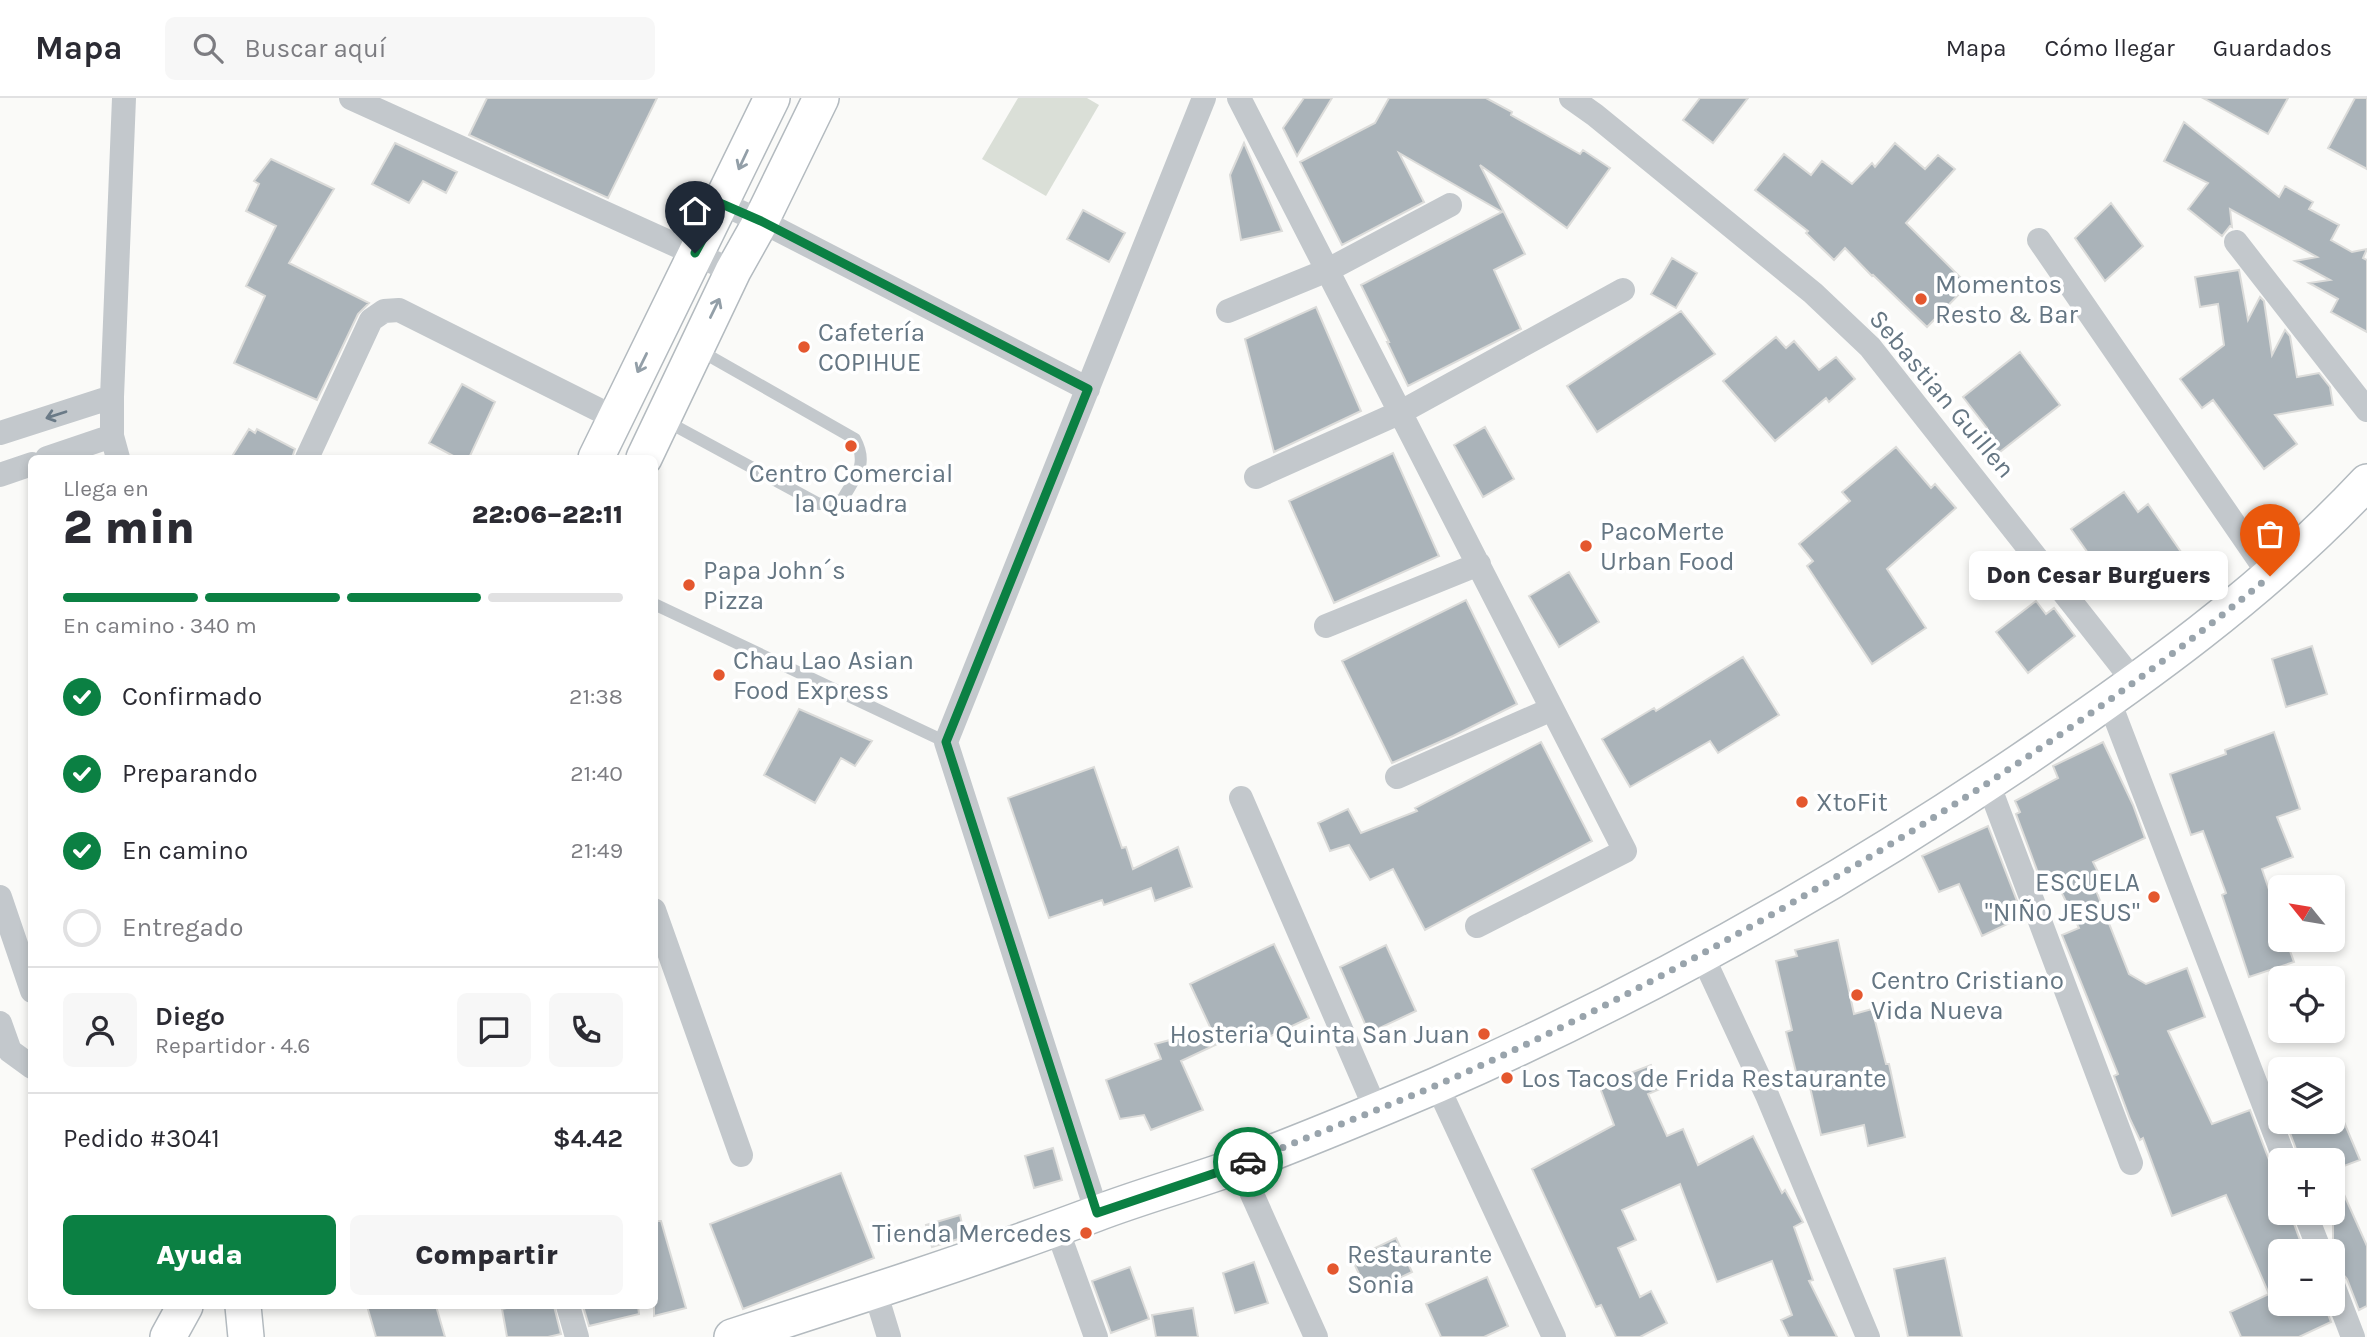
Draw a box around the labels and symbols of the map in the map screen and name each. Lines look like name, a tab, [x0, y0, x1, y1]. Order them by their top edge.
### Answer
one-way arrow	[735, 149, 749, 170]
pin	[665, 181, 725, 253]
place label: Momentos Resto & Bar	[1935, 269, 2079, 330]
marker: Momentos Resto & Bar	[1913, 291, 1929, 307]
one-way arrow	[709, 298, 722, 319]
street label: Sebastian Guillen	[1863, 304, 2021, 484]
place label: Cafetería COPIHUE	[818, 317, 925, 378]
marker: Cafetería COPIHUE	[796, 339, 812, 355]
one-way arrow	[634, 353, 647, 374]
one-way arrow	[45, 409, 67, 422]
marker: Centro Comercial la Quadra	[843, 438, 859, 454]
place label: Centro Comercial la Quadra	[749, 458, 953, 519]
pin	[2240, 504, 2300, 576]
place label: PacoMerte Urban Food	[1600, 516, 1735, 577]
marker: PacoMerte Urban Food	[1578, 538, 1594, 554]
callout: Don Cesar Burguers	[1969, 552, 2228, 601]
place label: Papa John´s Pizza	[703, 555, 846, 616]
marker: Papa John´s Pizza	[681, 577, 697, 593]
place label: Chau Lao Asian Food Express	[733, 645, 914, 706]
marker: Chau Lao Asian Food Express	[711, 667, 727, 683]
place label: XtoFit	[1816, 787, 1888, 818]
marker: XtoFit	[1794, 794, 1810, 810]
place label: ESCUELA "NIÑO JESUS"	[1985, 867, 2140, 928]
north arrow	[2268, 875, 2345, 952]
marker: ESCUELA "NIÑO JESUS"	[2146, 889, 2162, 905]
place label: Centro Cristiano Vida Nueva	[1871, 965, 2064, 1026]
marker: Centro Cristiano Vida Nueva	[1849, 987, 1865, 1003]
place label: Hosteria Quinta San Juan	[1169, 1019, 1470, 1050]
marker: Hosteria Quinta San Juan	[1476, 1026, 1492, 1042]
place label: Los Tacos de Frida Restaurante	[1521, 1063, 1887, 1094]
marker: Los Tacos de Frida Restaurante	[1499, 1070, 1515, 1086]
courier	[1213, 1127, 1283, 1197]
place label: Tienda Mercedes	[872, 1218, 1072, 1249]
marker: Tienda Mercedes	[1078, 1225, 1094, 1241]
place label: Restaurante Sonia	[1347, 1239, 1492, 1300]
marker: Restaurante Sonia	[1325, 1261, 1341, 1277]

